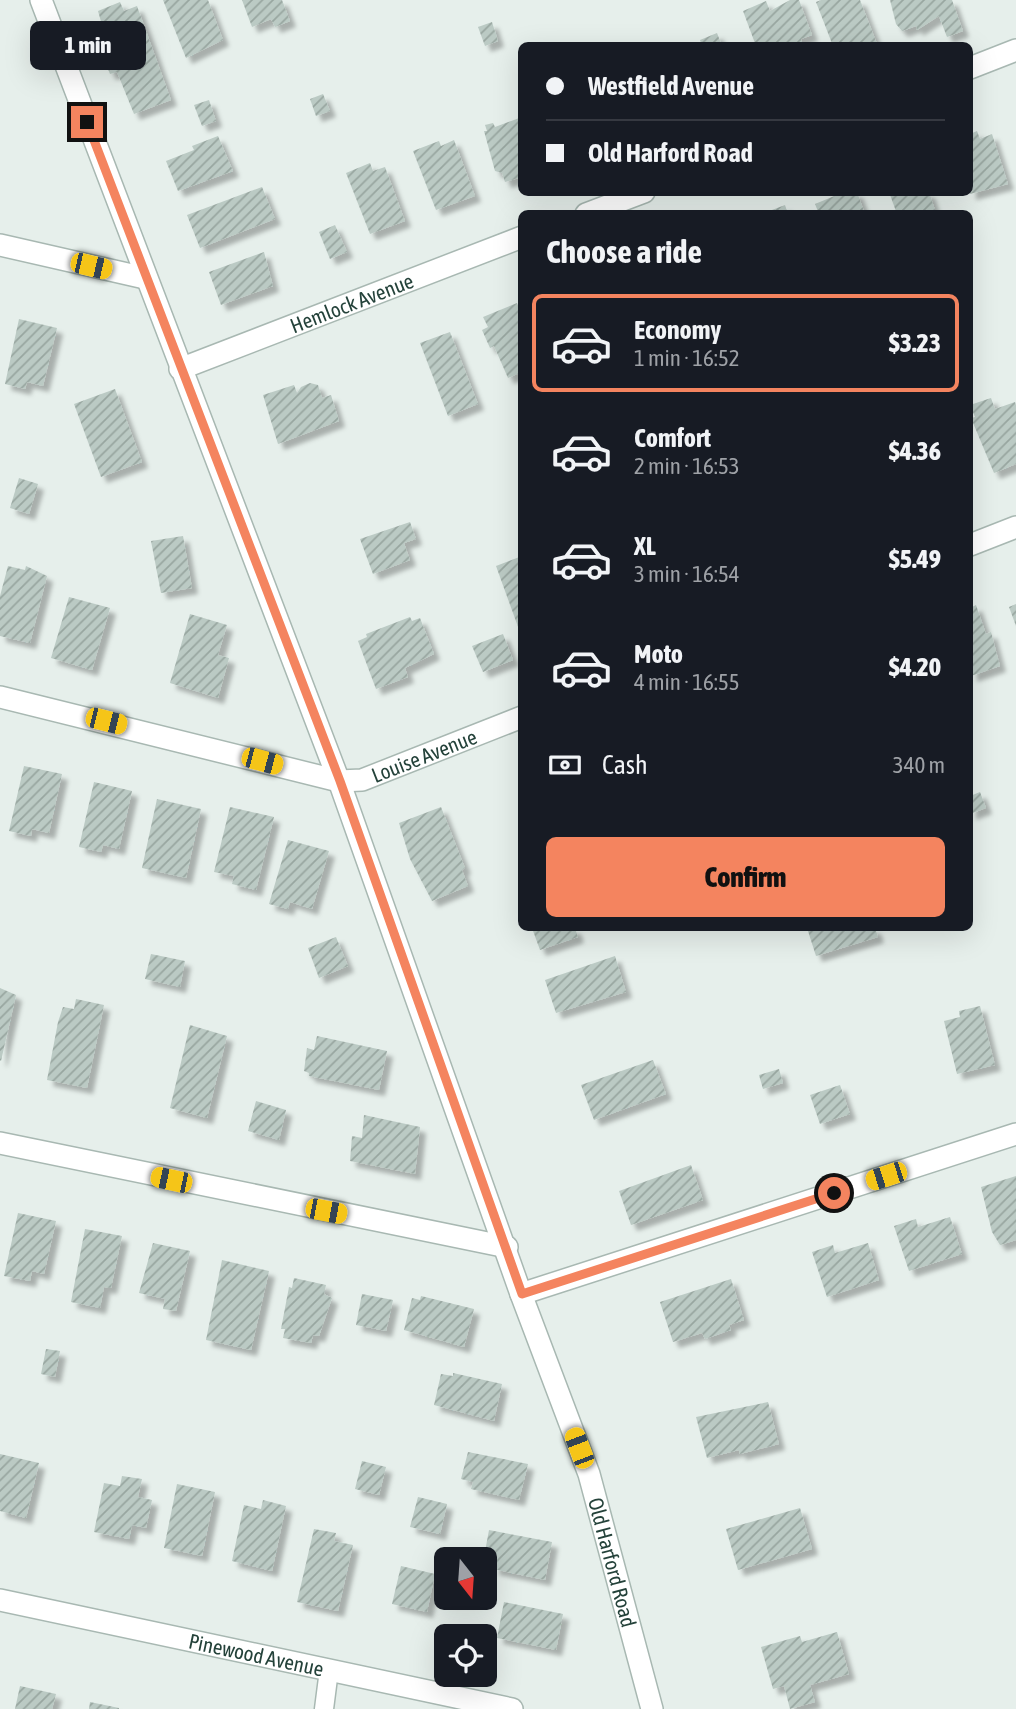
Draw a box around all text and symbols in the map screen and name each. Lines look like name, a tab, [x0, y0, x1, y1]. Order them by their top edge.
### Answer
callout: 1 min	[29, 20, 145, 69]
text: 1 min	[65, 32, 111, 58]
text: Westfield Avenue	[588, 71, 754, 101]
route end	[71, 106, 103, 138]
text: Old Harford Road	[588, 138, 753, 168]
text: Choose a ride	[546, 233, 702, 270]
car	[69, 251, 114, 281]
street label: Hemlock Avenue	[287, 268, 417, 337]
icon: car	[550, 312, 613, 375]
text: Economy	[634, 315, 721, 345]
text: $3.23	[889, 328, 941, 358]
text: 1 min · 16:52	[634, 345, 740, 371]
icon: car	[550, 420, 613, 483]
text: Comfort	[634, 423, 711, 453]
text: $4.36	[889, 436, 941, 466]
text: 2 min · 16:53	[634, 453, 740, 479]
icon: car	[550, 528, 613, 591]
text: XL	[634, 531, 656, 561]
text: $5.49	[889, 544, 941, 574]
text: 3 min · 16:54	[634, 561, 740, 587]
icon: car	[550, 636, 613, 699]
text: Moto	[634, 639, 683, 669]
text: $4.20	[889, 652, 941, 682]
text: 4 min · 16:55	[634, 669, 740, 695]
car	[84, 706, 129, 736]
street label: Louise Avenue	[368, 724, 480, 787]
car	[239, 745, 286, 777]
icon: cash	[546, 746, 584, 784]
text: Cash	[602, 750, 648, 780]
text: 340 m	[893, 752, 945, 778]
button: Confirm	[546, 837, 945, 917]
car	[863, 1160, 910, 1192]
car	[149, 1165, 194, 1195]
route start	[818, 1177, 850, 1209]
car	[304, 1197, 349, 1225]
car	[562, 1425, 597, 1471]
street label: Old Harford Road	[584, 1495, 641, 1630]
north arrow	[434, 1547, 497, 1610]
map controls	[434, 1547, 497, 1687]
button: locate	[434, 1624, 497, 1687]
street label: Pinewood Avenue	[187, 1629, 326, 1681]

